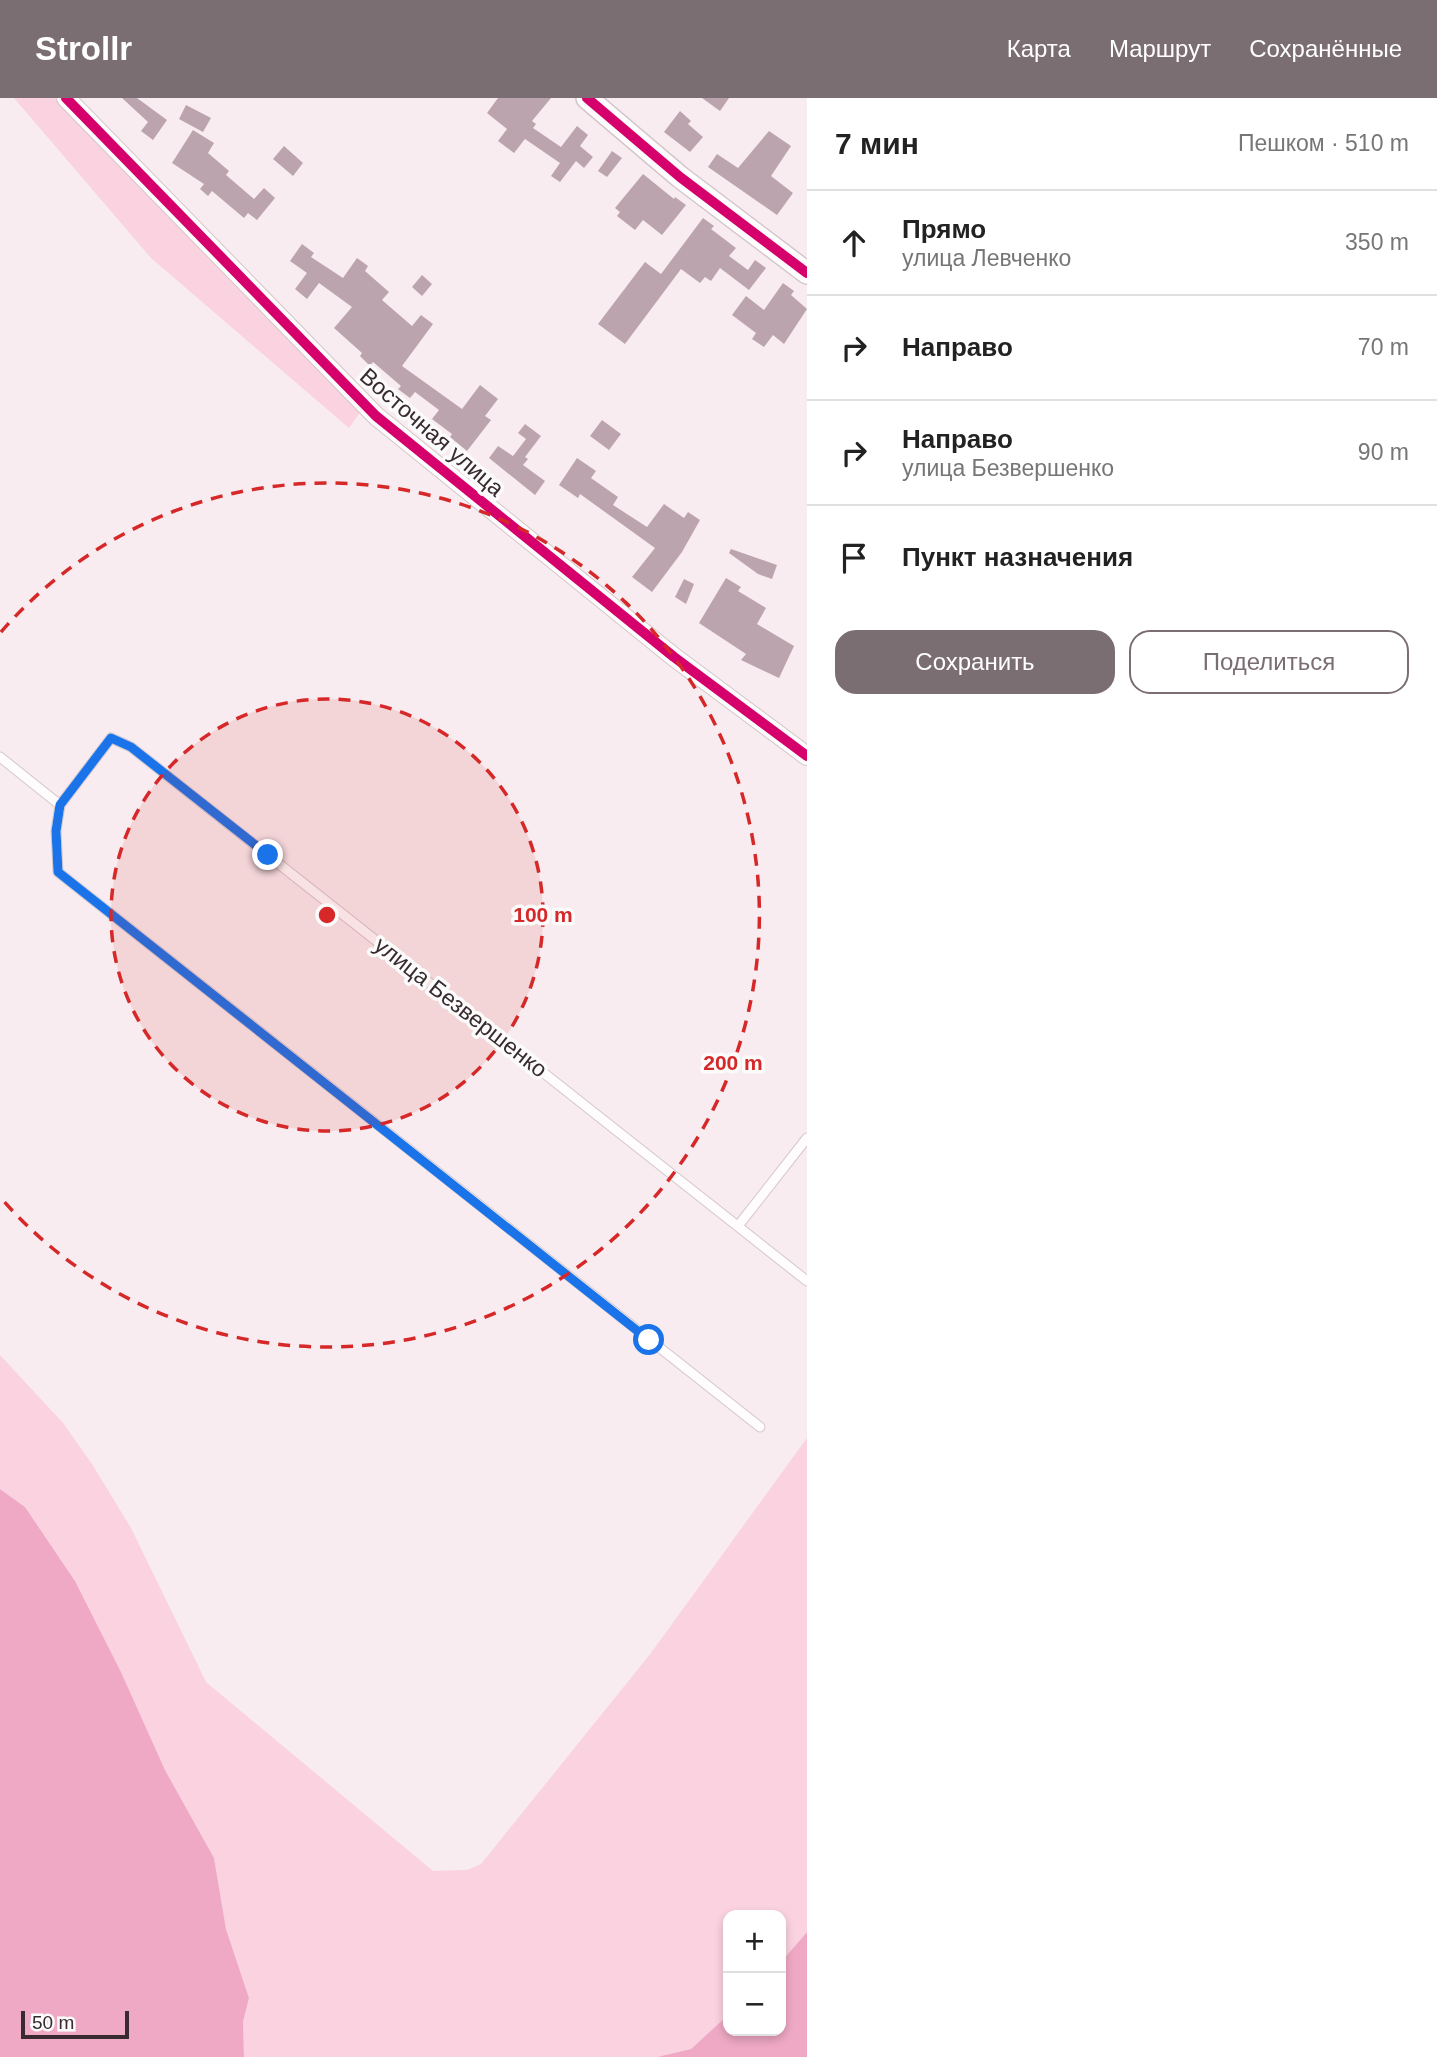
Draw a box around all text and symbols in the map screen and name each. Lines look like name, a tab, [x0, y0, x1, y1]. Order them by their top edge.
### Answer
text: Strollr	[35, 30, 132, 67]
text: Карта	[1007, 35, 1071, 62]
text: Маршрут	[1109, 35, 1211, 62]
text: Сохранённые	[1249, 35, 1402, 62]
text: 7 мин	[835, 127, 919, 160]
text: Пешком · 510 m	[1238, 130, 1409, 156]
text: Прямо	[902, 214, 986, 244]
icon: ahead	[835, 224, 873, 262]
text: 350 m	[1345, 229, 1409, 255]
text: улица Левченко	[902, 245, 1071, 271]
icon: right	[835, 329, 873, 367]
text: Направо	[902, 332, 1013, 362]
text: 70 m	[1358, 334, 1409, 360]
street label: Восточная улица	[355, 363, 509, 502]
text: Направо	[902, 424, 1013, 454]
icon: right	[835, 434, 873, 472]
text: 90 m	[1358, 439, 1409, 465]
text: улица Безвершенко	[902, 455, 1114, 481]
icon: arrive	[835, 539, 873, 577]
text: Пункт назначения	[902, 542, 1133, 572]
button: Сохранить	[835, 630, 1115, 694]
button: Поделиться	[1129, 630, 1409, 694]
route end	[252, 839, 283, 870]
centre of rings	[315, 903, 339, 927]
text: 100 m	[513, 903, 573, 926]
street label: улица Безвершенко	[369, 931, 553, 1083]
text: 200 m	[703, 1051, 763, 1074]
route start	[633, 1324, 664, 1355]
map controls	[723, 1910, 786, 2036]
button: +	[723, 1910, 786, 1973]
button: −	[723, 1973, 786, 2036]
scale bar	[21, 2008, 130, 2040]
text: 50 m	[32, 2012, 74, 2033]

